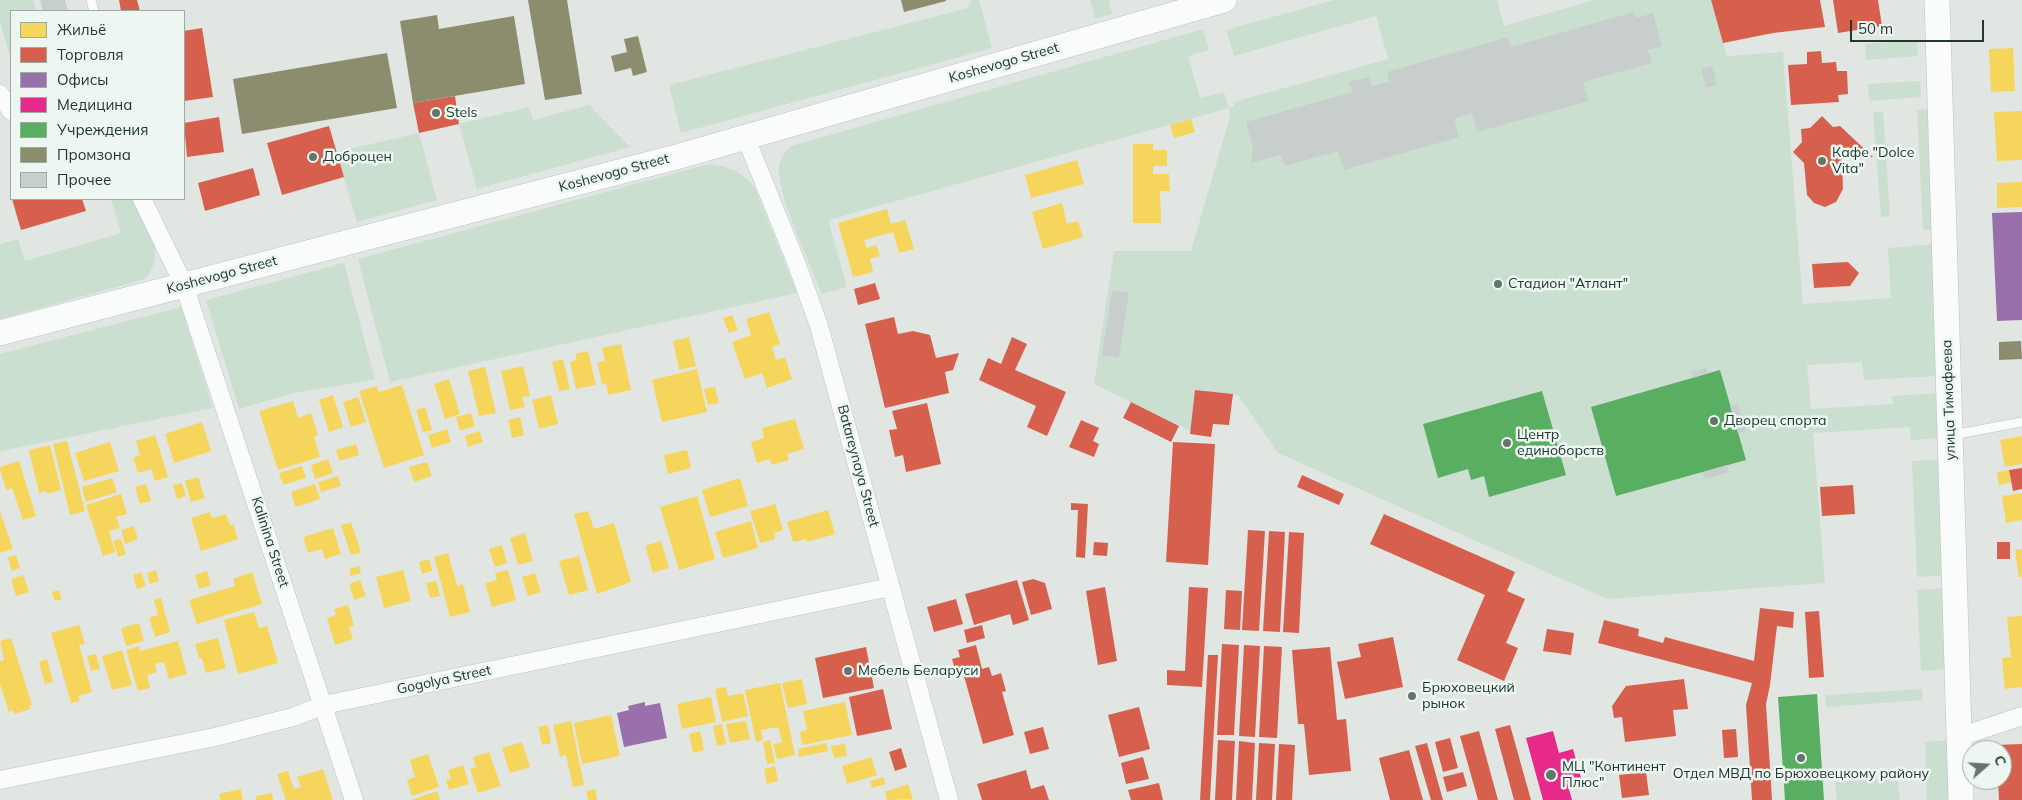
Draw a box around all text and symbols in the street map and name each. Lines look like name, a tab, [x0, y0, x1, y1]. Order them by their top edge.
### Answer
legend	[10, 10, 185, 200]
scale bar	[1852, 10, 1986, 42]
text: 50 m	[1858, 19, 1893, 38]
text: Жильё	[57, 20, 106, 39]
street label: Koshevogo Street	[947, 39, 1061, 87]
text: Торговля	[57, 45, 124, 64]
text: Офисы	[57, 70, 109, 89]
text: Медицина	[57, 95, 132, 114]
place label: Stels	[446, 105, 477, 121]
marker: Stels	[430, 107, 442, 119]
text: Учреждения	[57, 120, 149, 139]
text: Промзона	[57, 145, 131, 164]
place label: Кафе "Dolce Vita"	[1832, 145, 1914, 178]
place label: Доброцен	[323, 149, 392, 165]
street label: Koshevogo Street	[557, 150, 671, 196]
marker: Доброцен	[307, 151, 319, 163]
marker: Кафе "Dolce Vita"	[1816, 155, 1828, 167]
text: Прочее	[57, 170, 111, 189]
street label: Koshevogo Street	[165, 252, 279, 298]
place label: Стадион "Атлант"	[1508, 276, 1628, 292]
marker: Стадион "Атлант"	[1492, 278, 1504, 290]
street label: улица Тимофеева	[1938, 339, 1960, 461]
street label: Batareynaya Street	[834, 403, 882, 529]
place label: Дворец спорта	[1724, 413, 1827, 429]
marker: Дворец спорта	[1708, 415, 1720, 427]
place label: Центр единоборств	[1517, 427, 1604, 460]
marker: Центр единоборств	[1501, 437, 1513, 449]
street label: Kalinina Street	[247, 494, 293, 590]
street label: Gogolya Street	[395, 662, 493, 698]
place label: Мебель Беларуси	[858, 663, 979, 679]
marker: Мебель Беларуси	[842, 665, 854, 677]
place label: Брюховецкий рынок	[1422, 680, 1515, 712]
marker: Брюховецкий рынок	[1406, 690, 1418, 702]
north arrow	[1962, 740, 2012, 790]
marker: Отдел МВД по Брюховецкому району	[1795, 752, 1807, 764]
text: С	[1990, 753, 2010, 768]
place label: МЦ "Континент Плюс"	[1562, 759, 1666, 792]
place label: Отдел МВД по Брюховецкому району	[1673, 766, 1929, 782]
marker: МЦ "Континент Плюс"	[1544, 768, 1558, 782]

